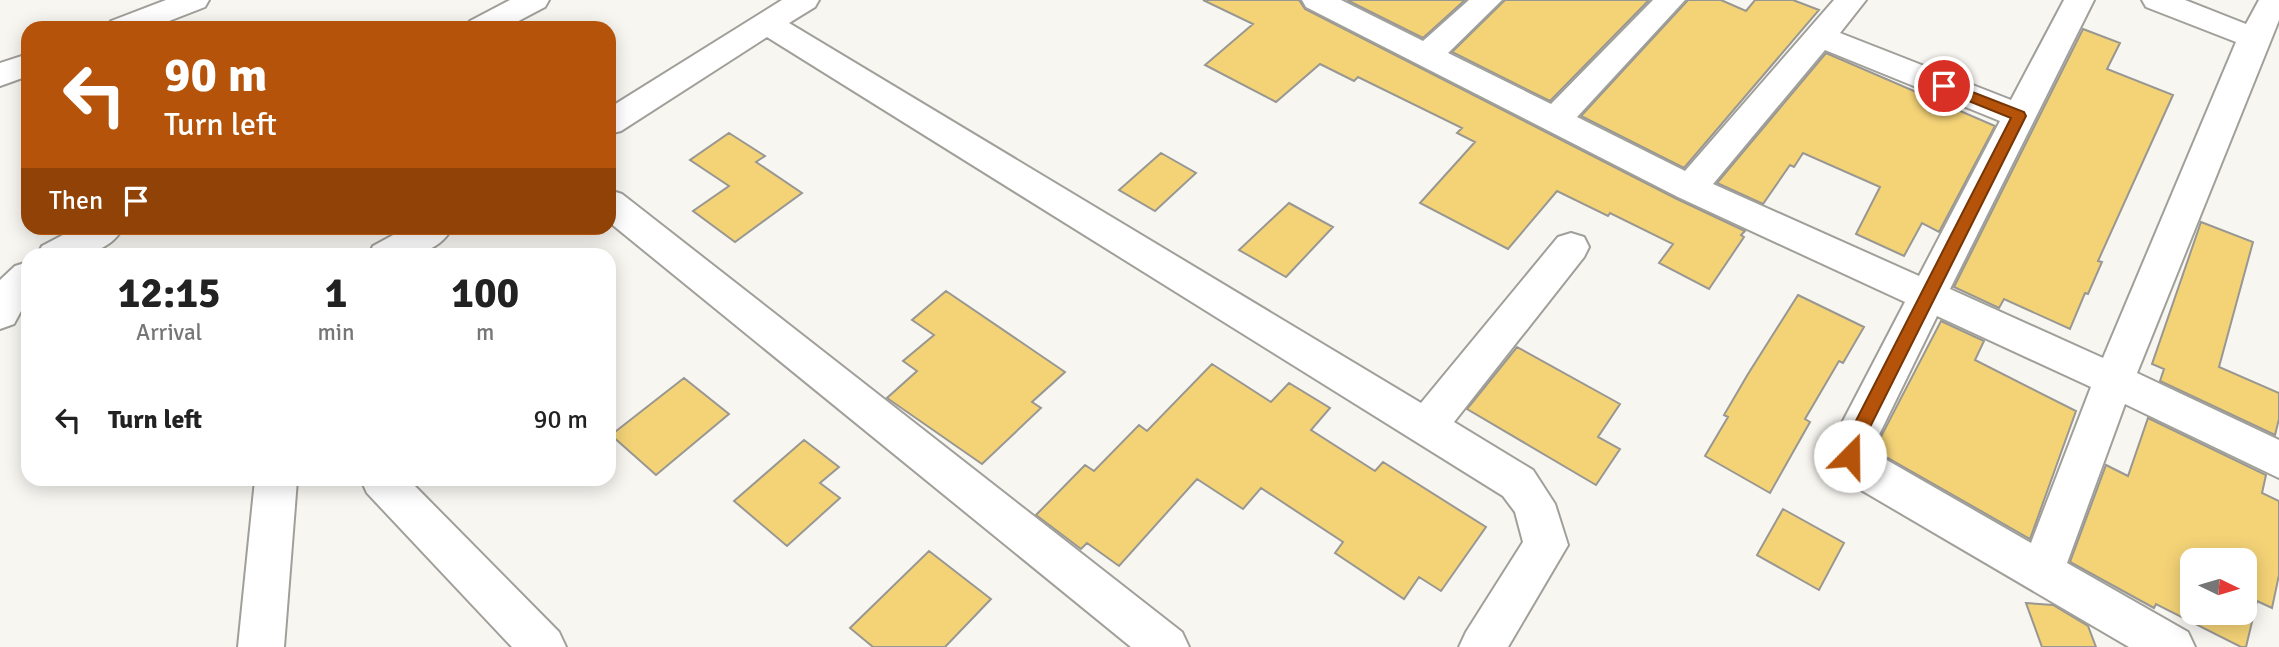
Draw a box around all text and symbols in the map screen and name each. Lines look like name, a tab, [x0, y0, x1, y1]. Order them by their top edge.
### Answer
text: 90 m	[164, 45, 267, 105]
icon: left	[49, 49, 140, 140]
pin	[1914, 56, 1974, 116]
icon: arrive	[1925, 67, 1963, 105]
text: Turn left	[164, 105, 277, 144]
icon: arrive	[117, 182, 155, 220]
text: Then	[49, 185, 103, 217]
text: 12:15	[118, 268, 221, 319]
text: 1	[325, 268, 347, 319]
text: 100	[451, 268, 519, 319]
text: Arrival	[136, 318, 202, 347]
text: min	[317, 318, 355, 347]
text: m	[476, 318, 494, 347]
icon: left	[49, 401, 87, 439]
text: Turn left	[108, 404, 202, 436]
text: 90 m	[533, 404, 588, 436]
position arrow	[1813, 419, 1887, 493]
north arrow	[2180, 548, 2258, 625]
map controls	[2180, 548, 2257, 625]

